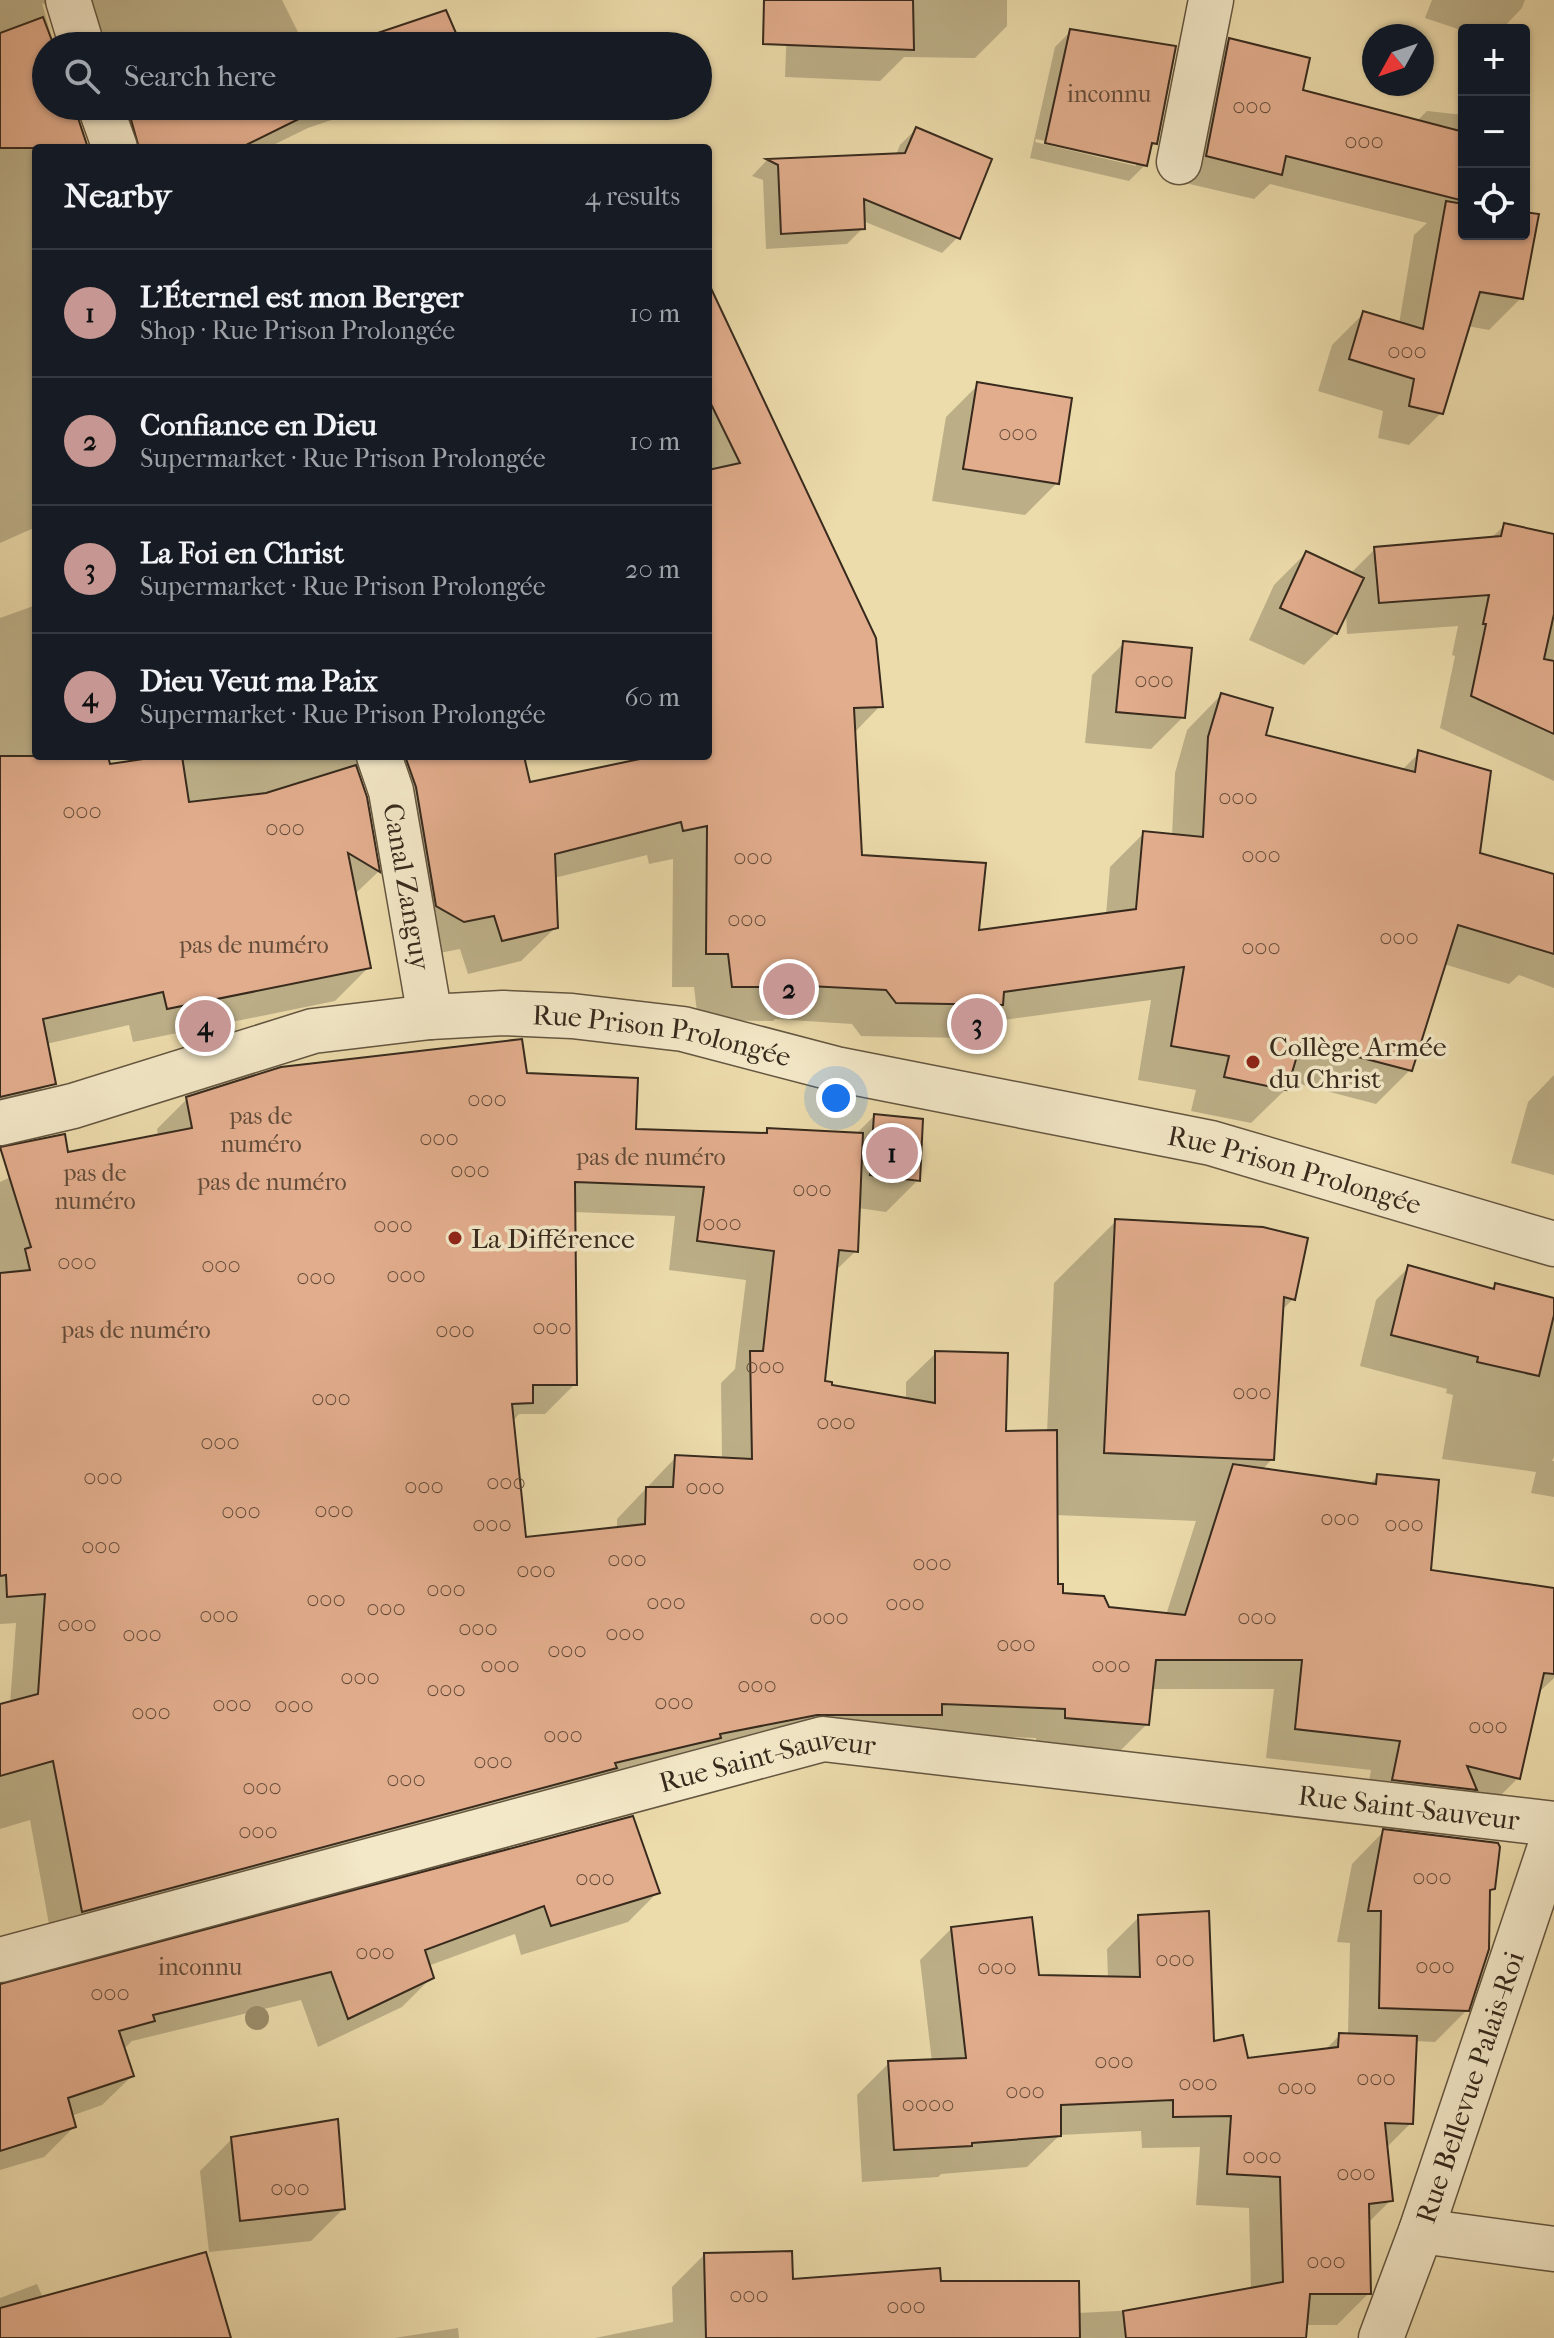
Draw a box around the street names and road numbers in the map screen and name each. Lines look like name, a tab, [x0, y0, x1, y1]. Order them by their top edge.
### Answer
street label: Canal Zanguy	[376, 801, 438, 974]
street label: Rue Prison Prolongée	[532, 998, 795, 1074]
street label: Rue Prison Prolongée	[1165, 1119, 1425, 1221]
street label: Rue Saint-Sauveur	[655, 1723, 878, 1799]
street label: Rue Saint-Sauveur	[1296, 1778, 1521, 1837]
street label: Rue Bellevue Palais-Roi	[1409, 1947, 1531, 2227]

